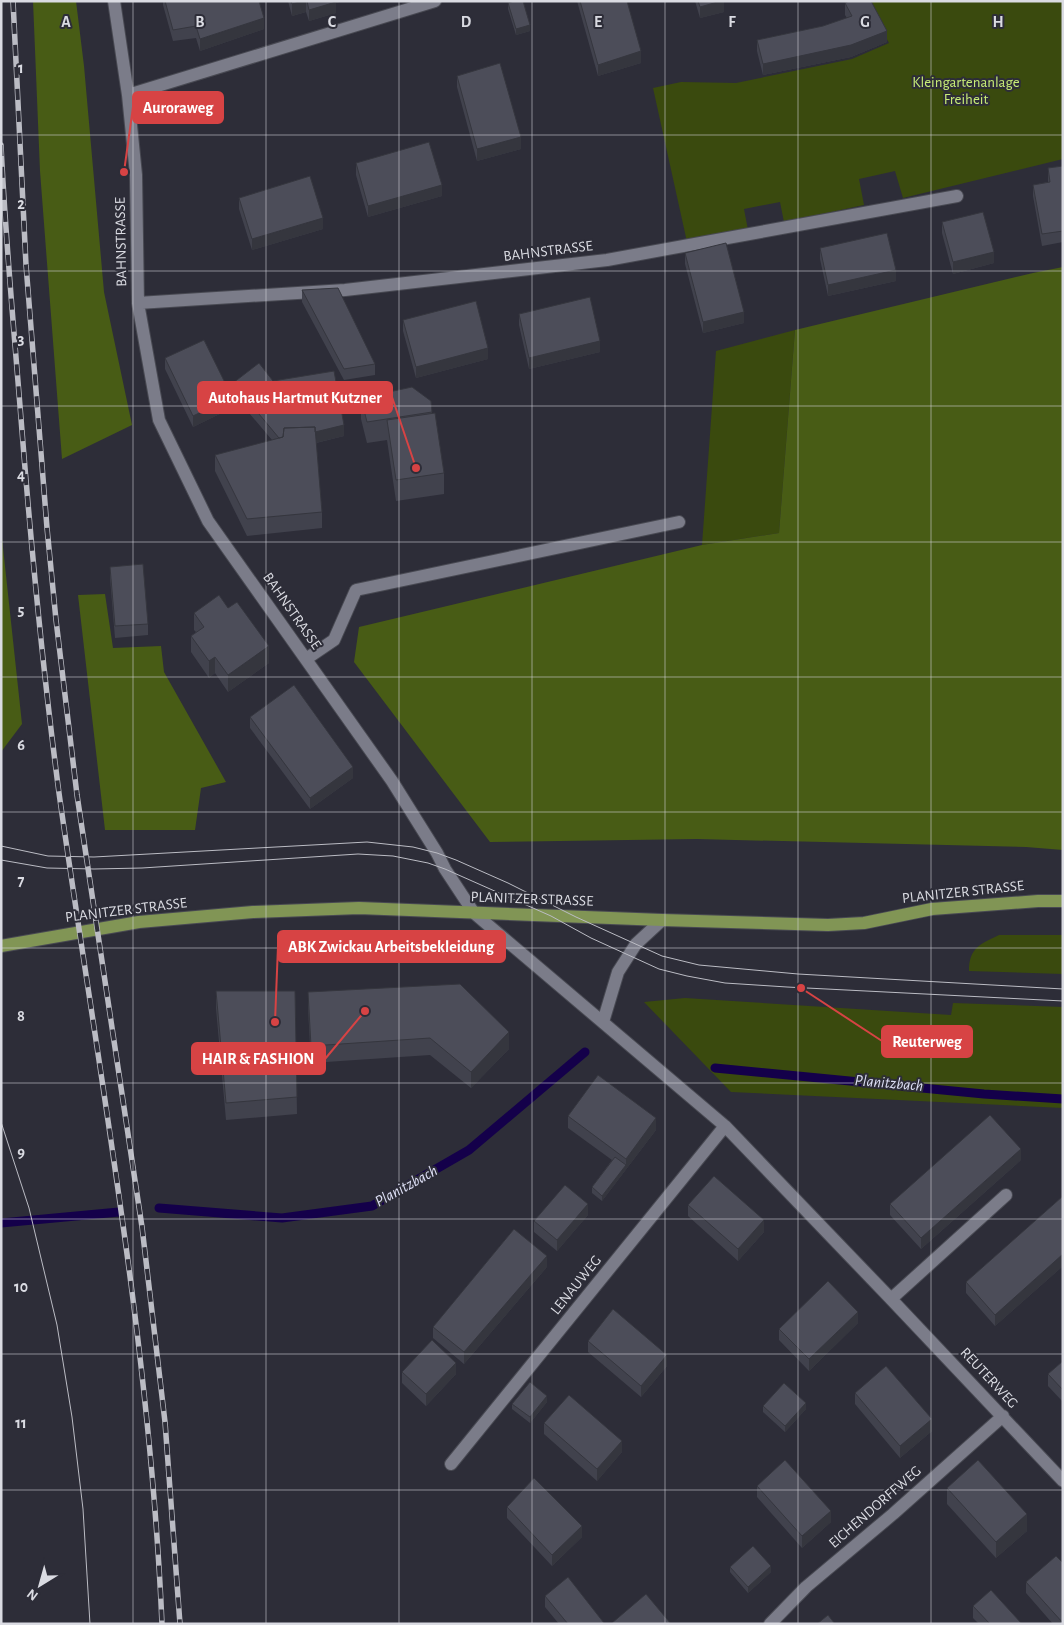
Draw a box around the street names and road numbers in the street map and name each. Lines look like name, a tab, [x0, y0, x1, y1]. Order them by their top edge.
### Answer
street label: BAHNSTRASSE	[113, 197, 129, 287]
street label: BAHNSTRASSE	[503, 238, 593, 264]
street label: BAHNSTRASSE	[260, 570, 324, 652]
street label: PLANITZER STRASSE	[901, 878, 1025, 906]
street label: PLANITZER STRASSE	[470, 889, 594, 909]
street label: PLANITZER STRASSE	[64, 895, 188, 925]
street label: LENAUWEG	[548, 1253, 604, 1317]
street label: REUTERWEG	[957, 1345, 1021, 1411]
street label: EICHENDORFFWEG	[826, 1463, 924, 1551]

